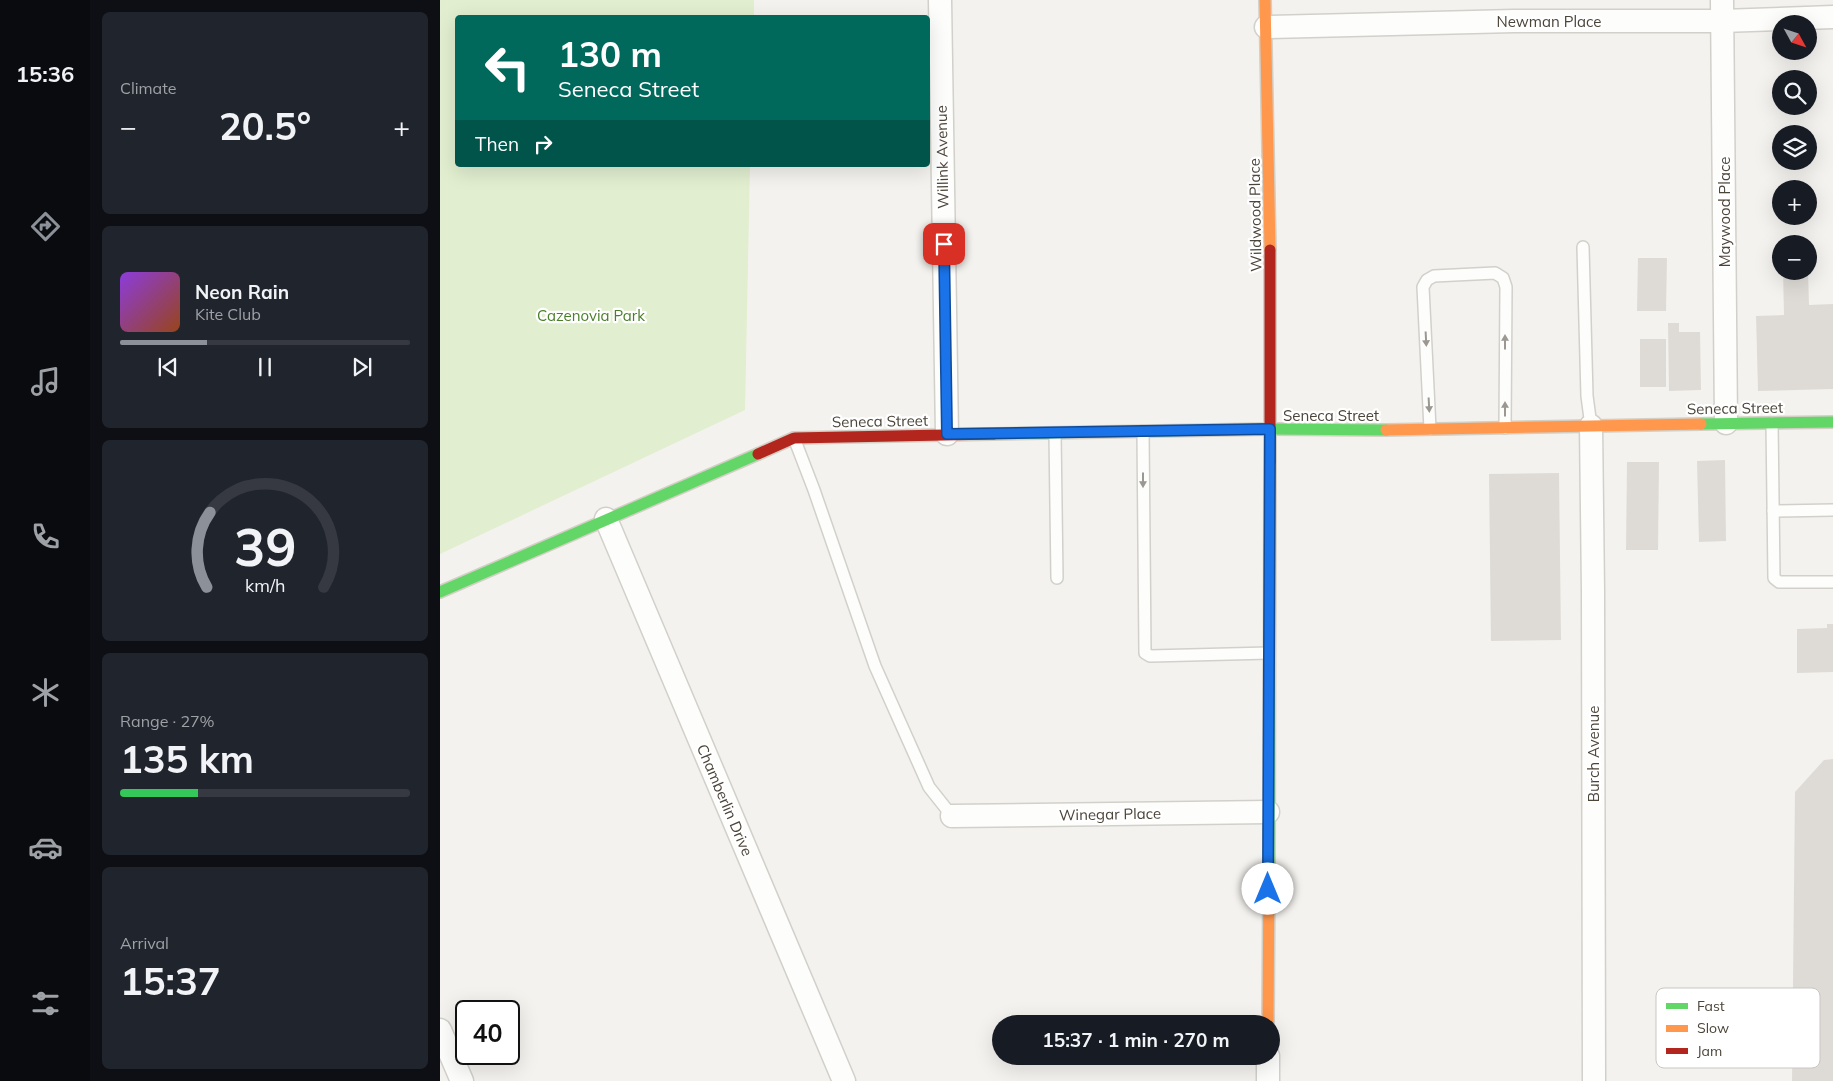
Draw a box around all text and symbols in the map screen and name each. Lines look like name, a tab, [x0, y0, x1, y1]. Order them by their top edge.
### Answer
street label: Newman Place	[1497, 12, 1601, 31]
north arrow	[1772, 15, 1818, 60]
map controls	[1772, 15, 1817, 280]
text: 130 m	[558, 32, 662, 76]
icon: left	[475, 35, 540, 100]
text: 15:36	[16, 60, 74, 88]
button: search	[1772, 70, 1817, 115]
text: Seneca Street	[558, 75, 699, 103]
text: Climate	[120, 78, 176, 98]
text: 20.5°	[219, 102, 311, 150]
street label: Willink Avenue	[932, 105, 952, 209]
text: −	[120, 109, 137, 144]
text: +	[393, 109, 410, 144]
button: layers	[1772, 125, 1817, 170]
icon: right	[529, 130, 557, 158]
text: Then	[475, 132, 519, 156]
street label: Maywood Place	[1715, 157, 1734, 267]
street label: Wildwood Place	[1245, 158, 1265, 272]
button: +	[1772, 180, 1817, 225]
icon: directions	[28, 209, 63, 244]
pin	[923, 223, 965, 265]
icon: arrive	[930, 230, 958, 258]
button: −	[1772, 235, 1817, 280]
text: Neon Rain	[195, 280, 289, 304]
text: Kite Club	[195, 304, 261, 324]
park label: Cazenovia Park	[537, 306, 645, 325]
one-way arrow	[1422, 332, 1430, 348]
one-way arrow	[1501, 334, 1509, 350]
icon: previous	[154, 353, 182, 381]
icon: pause	[251, 353, 279, 381]
icon: next	[348, 353, 376, 381]
icon: music	[28, 364, 63, 399]
one-way arrow	[1425, 397, 1433, 413]
street label: Seneca Street	[1687, 398, 1783, 418]
one-way arrow	[1501, 401, 1509, 417]
street label: Seneca Street	[1283, 406, 1379, 425]
street label: Seneca Street	[832, 411, 928, 431]
one-way arrow	[1139, 472, 1147, 488]
text: 39	[234, 514, 296, 579]
icon: phone	[28, 519, 63, 554]
text: km/h	[245, 574, 285, 596]
icon: climate	[28, 675, 63, 710]
street label: Burch Avenue	[1584, 706, 1603, 802]
text: Range · 27%	[120, 711, 215, 731]
text: 135 km	[120, 735, 254, 783]
street label: Chamberlin Drive	[693, 741, 757, 859]
street label: Winegar Place	[1059, 804, 1161, 824]
icon: car	[28, 830, 63, 865]
position arrow	[1241, 862, 1293, 914]
text: Arrival	[120, 933, 169, 953]
text: 15:37	[120, 957, 221, 1005]
icon: filters	[28, 986, 63, 1021]
legend	[1656, 988, 1820, 1068]
text: Fast	[1697, 997, 1725, 1015]
speed limit sign: 40	[455, 1000, 520, 1065]
text: Slow	[1697, 1019, 1729, 1037]
text: 15:37 · 1 min · 270 m	[1042, 1028, 1230, 1052]
text: Jam	[1697, 1042, 1722, 1060]

